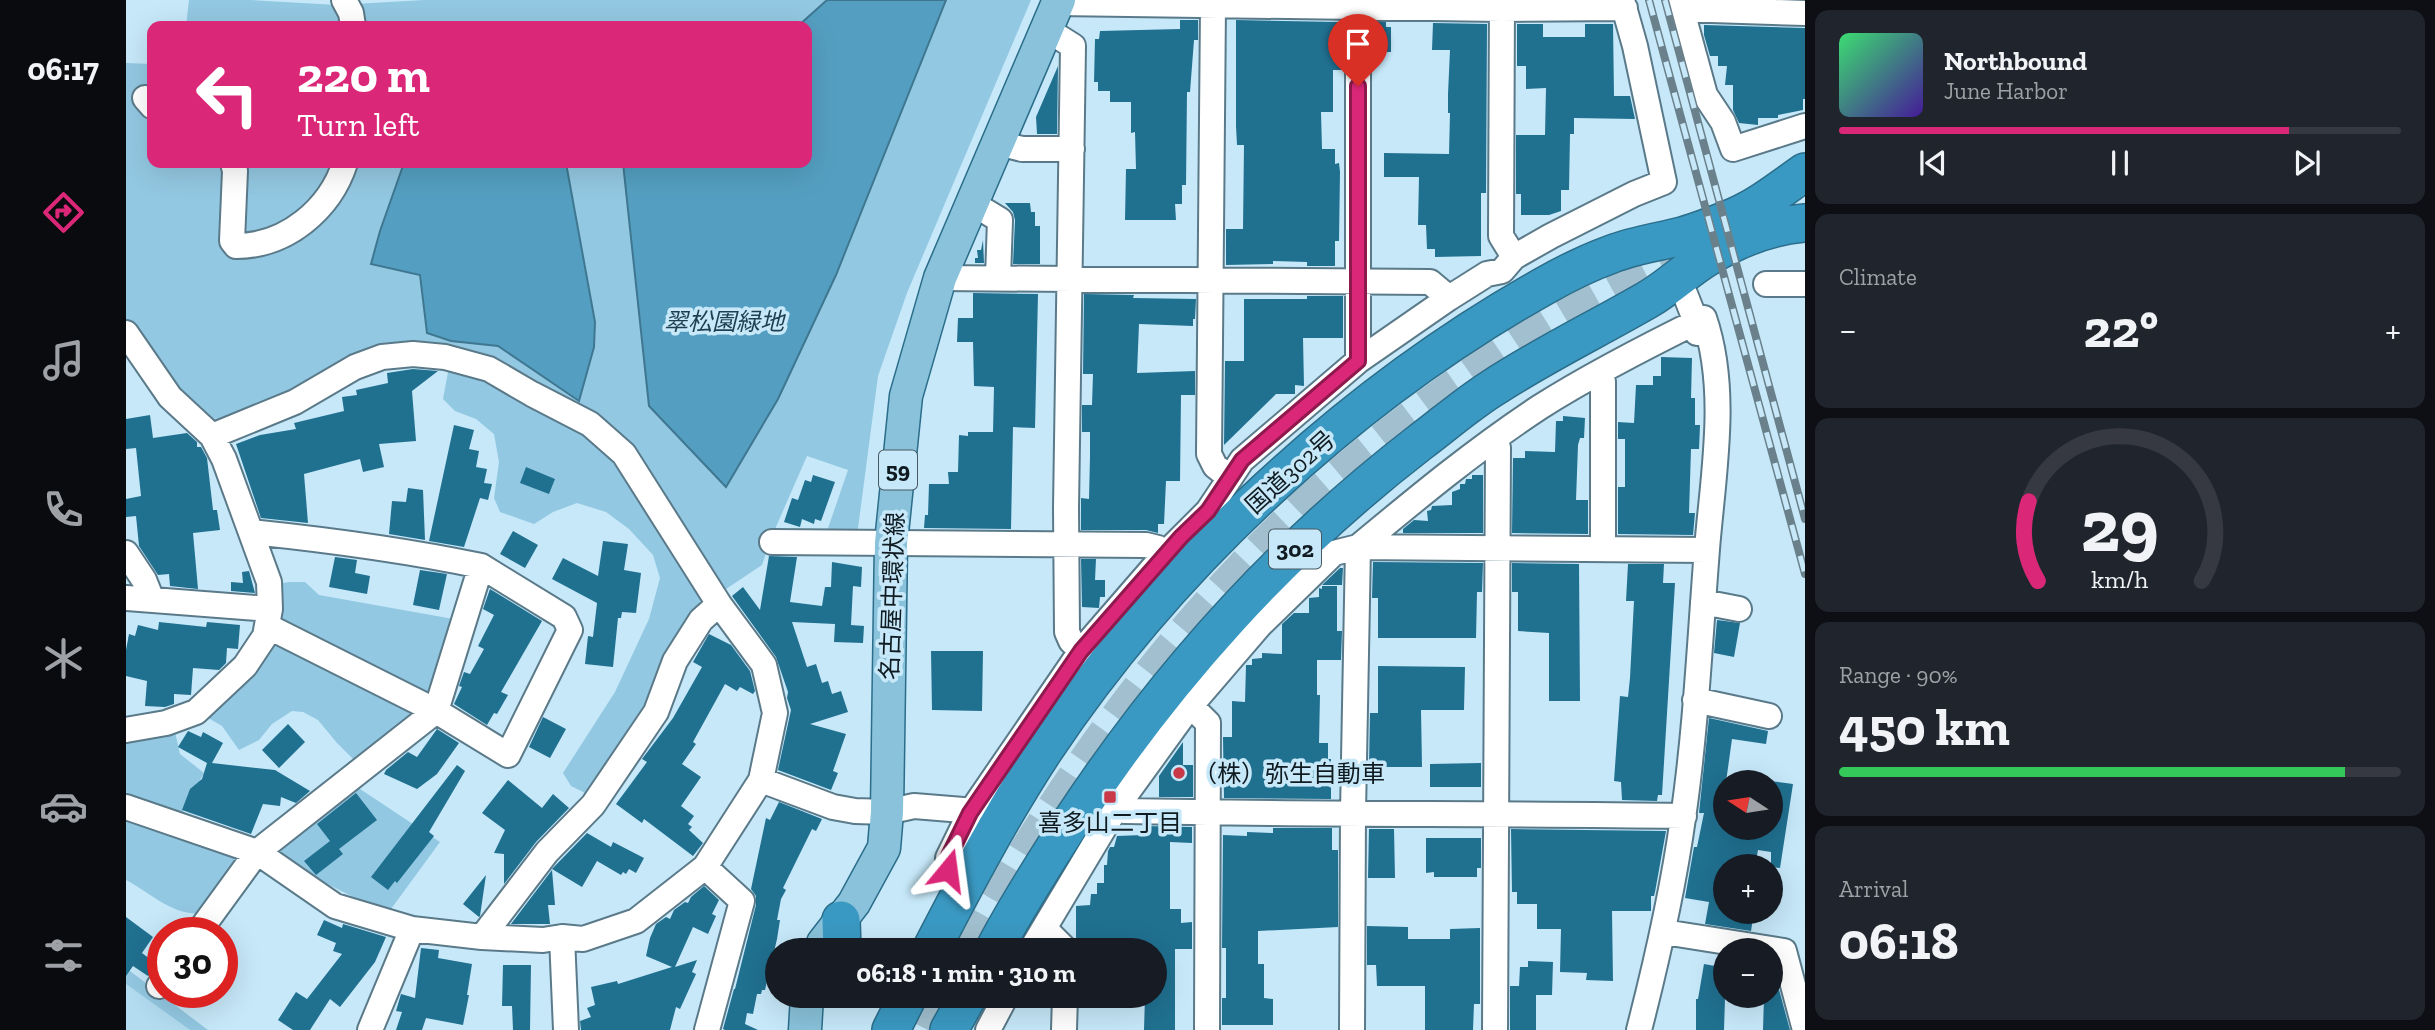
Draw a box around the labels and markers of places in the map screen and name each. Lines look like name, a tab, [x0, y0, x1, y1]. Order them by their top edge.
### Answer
pin	[1328, 14, 1388, 86]
place label: （株）弥生自動車	[1193, 759, 1385, 788]
marker: （株）弥生自動車	[1171, 765, 1187, 781]
marker: 喜多山二丁目	[1102, 789, 1118, 805]
place label: 喜多山二丁目	[1038, 808, 1182, 837]

